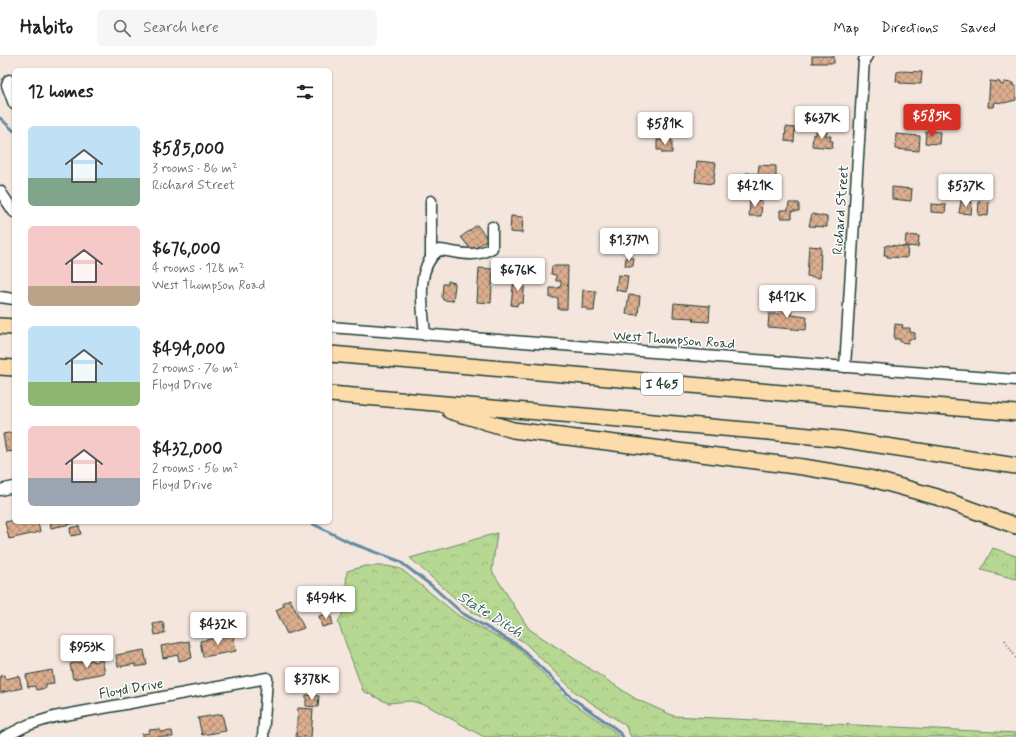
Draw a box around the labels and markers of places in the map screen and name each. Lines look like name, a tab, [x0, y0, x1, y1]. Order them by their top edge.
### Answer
pin: $585K	[904, 104, 960, 138]
pin: $637K	[794, 106, 850, 140]
pin: $581K	[637, 112, 693, 146]
pin: $421K	[727, 174, 783, 208]
pin: $537K	[938, 174, 994, 208]
pin: $1.37M	[596, 228, 662, 262]
pin: $676K	[490, 258, 546, 292]
pin: $412K	[759, 285, 815, 319]
pin: $494K	[298, 586, 354, 620]
pin: $432K	[190, 612, 246, 646]
pin: $953K	[59, 635, 115, 669]
pin: $378K	[284, 667, 340, 701]

